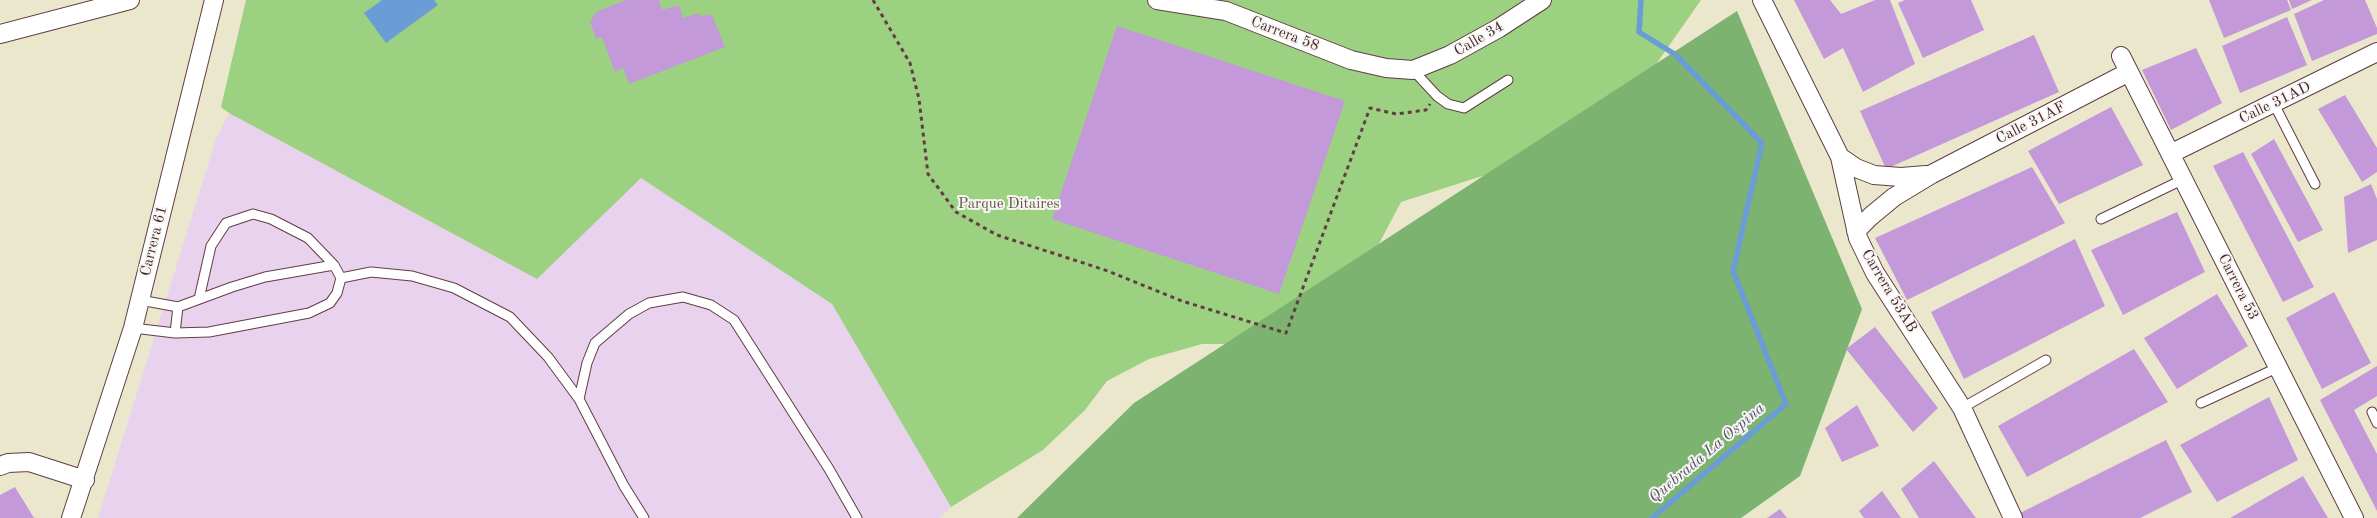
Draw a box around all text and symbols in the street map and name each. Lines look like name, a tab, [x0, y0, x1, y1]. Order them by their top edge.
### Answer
street label: Carrera 58	[1248, 13, 1322, 55]
street label: Calle 34	[1451, 18, 1507, 60]
street label: Calle 31AD	[2236, 78, 2314, 128]
street label: Calle 31AF	[1993, 98, 2069, 148]
park label: Parque Ditaires	[958, 195, 1060, 213]
street label: Carrera 61	[137, 204, 171, 278]
street label: Carrera 53AB	[1857, 246, 1921, 336]
street label: Carrera 53	[2214, 251, 2262, 323]
water label: Quebrada La Ospina	[1645, 399, 1769, 507]

